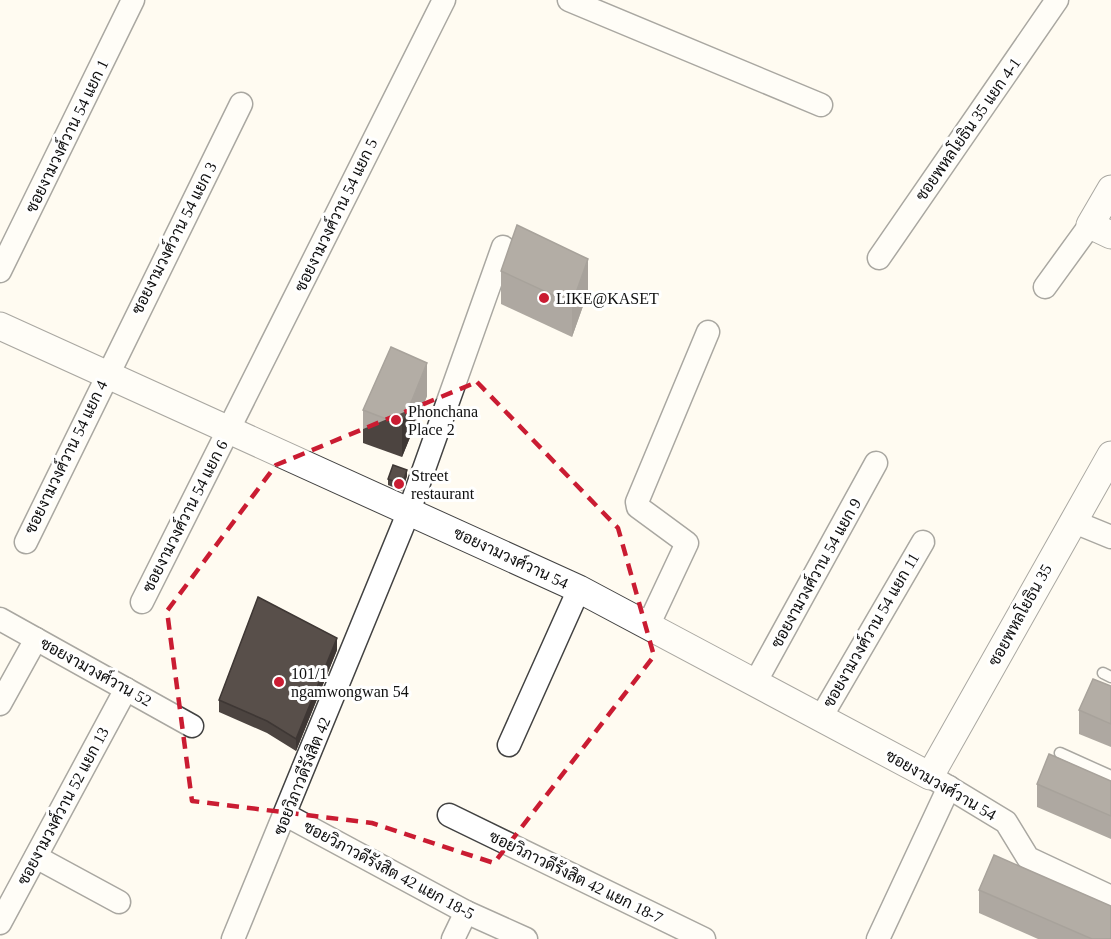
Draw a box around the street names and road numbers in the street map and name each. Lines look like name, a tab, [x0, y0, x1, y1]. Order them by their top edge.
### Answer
street label: ซอยพหลโยธิน 35 แยก 4-1	[910, 53, 1024, 204]
street label: ซอยงามวงศ์วาน 54 แยก 1	[19, 55, 111, 215]
street label: ซอยงามวงศ์วาน 54 แยก 5	[288, 134, 380, 294]
street label: ซอยงามวงศ์วาน 54 แยก 3	[125, 157, 220, 317]
street label: ซอยงามวงศ์วาน 54 แยก 4	[18, 376, 110, 536]
street label: ซอยงามวงศ์วาน 54 แยก 6	[136, 435, 231, 595]
street label: ซอยงามวงศ์วาน 54 แยก 9	[764, 493, 864, 651]
street label: ซอยงามวงศ์วาน 54	[451, 520, 573, 592]
street label: ซอยงามวงศ์วาน 54 แยก 11	[816, 548, 922, 710]
street label: ซอยพหลโยธิน 35	[982, 560, 1055, 669]
street label: ซอยงามวงศ์วาน 52	[37, 631, 156, 710]
street label: ซอยวิภาวดีรังสิต 42	[268, 713, 333, 838]
street label: ซอยงามวงศ์วาน 52 แยก 13	[11, 722, 112, 888]
street label: ซอยงามวงศ์วาน 54	[883, 743, 1001, 823]
street label: ซอยวิภาวดีรังสิต 42 แยก 18-5	[301, 815, 479, 922]
street label: ซอยวิภาวดีรังสิต 42 แยก 18-7	[487, 825, 667, 926]

